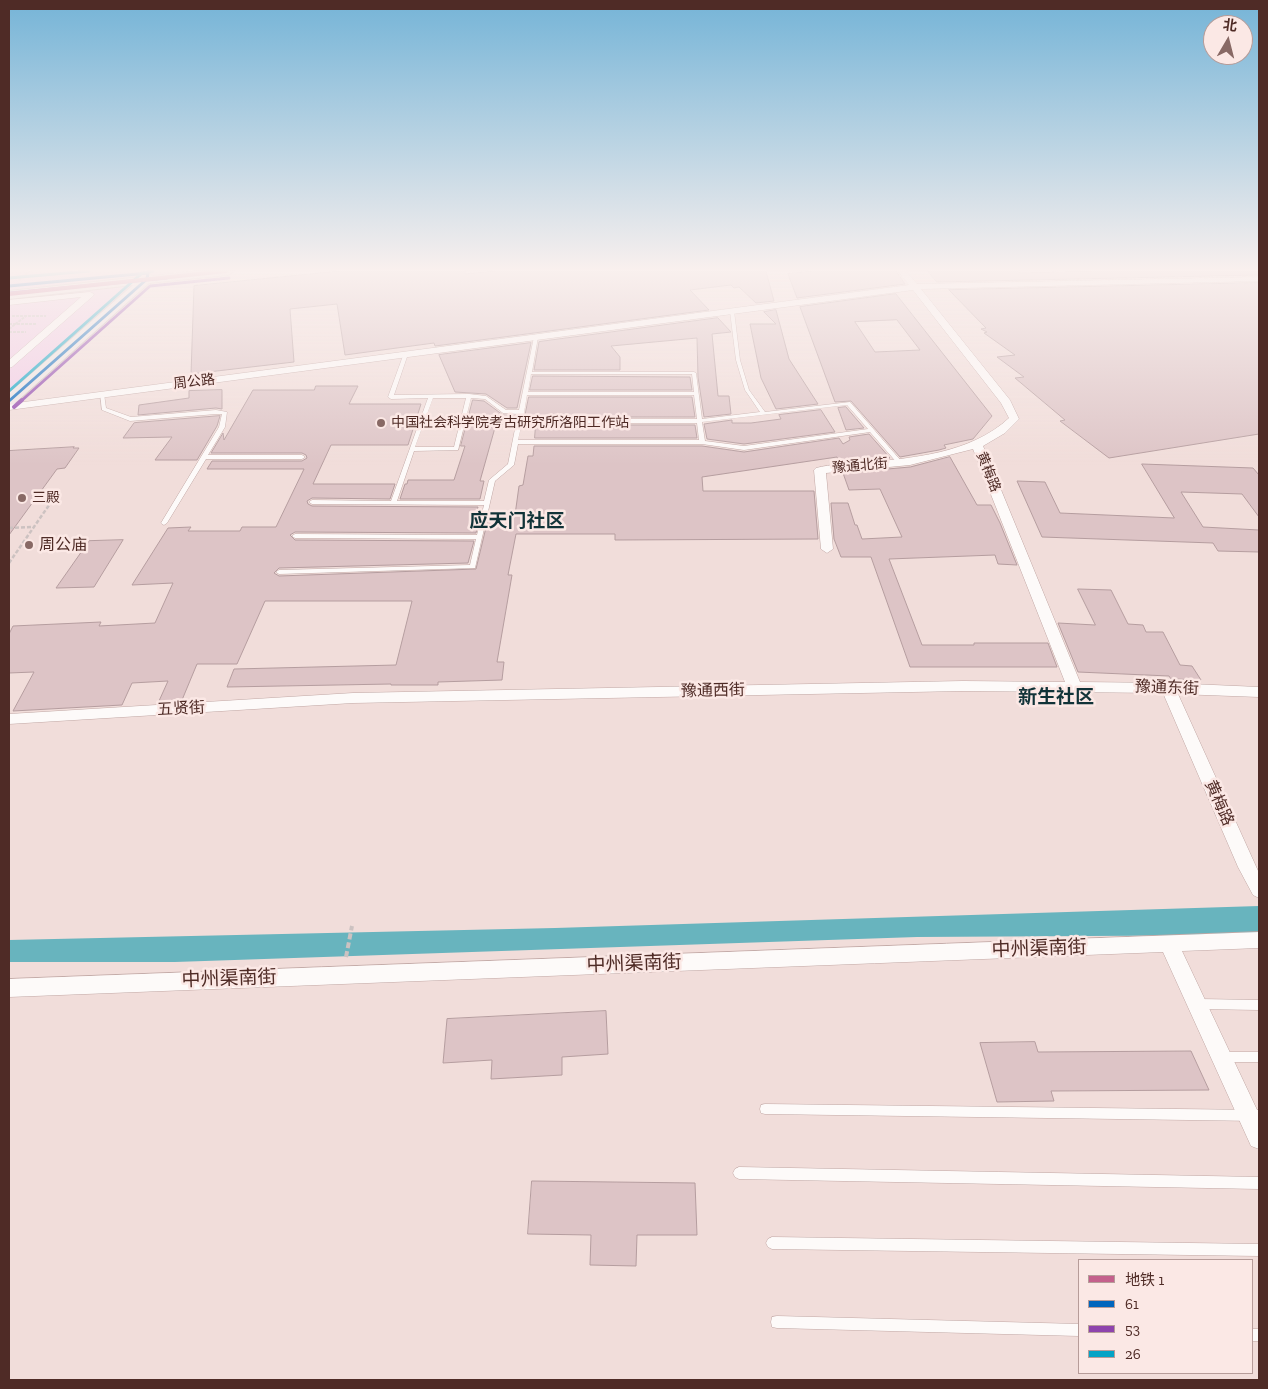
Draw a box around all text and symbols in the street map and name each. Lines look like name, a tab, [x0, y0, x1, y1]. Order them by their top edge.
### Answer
north arrow	[1203, 15, 1253, 65]
text: 北	[1222, 16, 1238, 35]
street label: 周公路	[172, 371, 216, 393]
place label: 中国社会科学院考古研究所洛阳工作站	[391, 415, 629, 431]
marker: 中国社会科学院考古研究所洛阳工作站	[375, 417, 387, 429]
street label: 黄梅路	[972, 449, 1004, 495]
street label: 豫通北街	[831, 455, 889, 477]
place label: 三殿	[32, 490, 60, 506]
marker: 三殿	[16, 492, 28, 504]
district label: 应天门社区	[470, 511, 564, 533]
place label: 周公庙	[39, 535, 87, 555]
marker: 周公庙	[23, 539, 35, 551]
street label: 豫通东街	[1135, 677, 1199, 699]
street label: 豫通西街	[681, 681, 745, 701]
district label: 新生社区	[1018, 687, 1094, 709]
street label: 五贤街	[157, 698, 205, 720]
street label: 黄梅路	[1200, 777, 1238, 829]
street label: 中州渠南街	[991, 936, 1087, 962]
street label: 中州渠南街	[586, 951, 682, 977]
street label: 中州渠南街	[181, 966, 277, 992]
legend	[1078, 1259, 1253, 1374]
text: 地铁 1	[1125, 1271, 1164, 1289]
text: 61	[1125, 1295, 1139, 1313]
text: 53	[1125, 1320, 1140, 1338]
text: 26	[1125, 1345, 1141, 1363]

